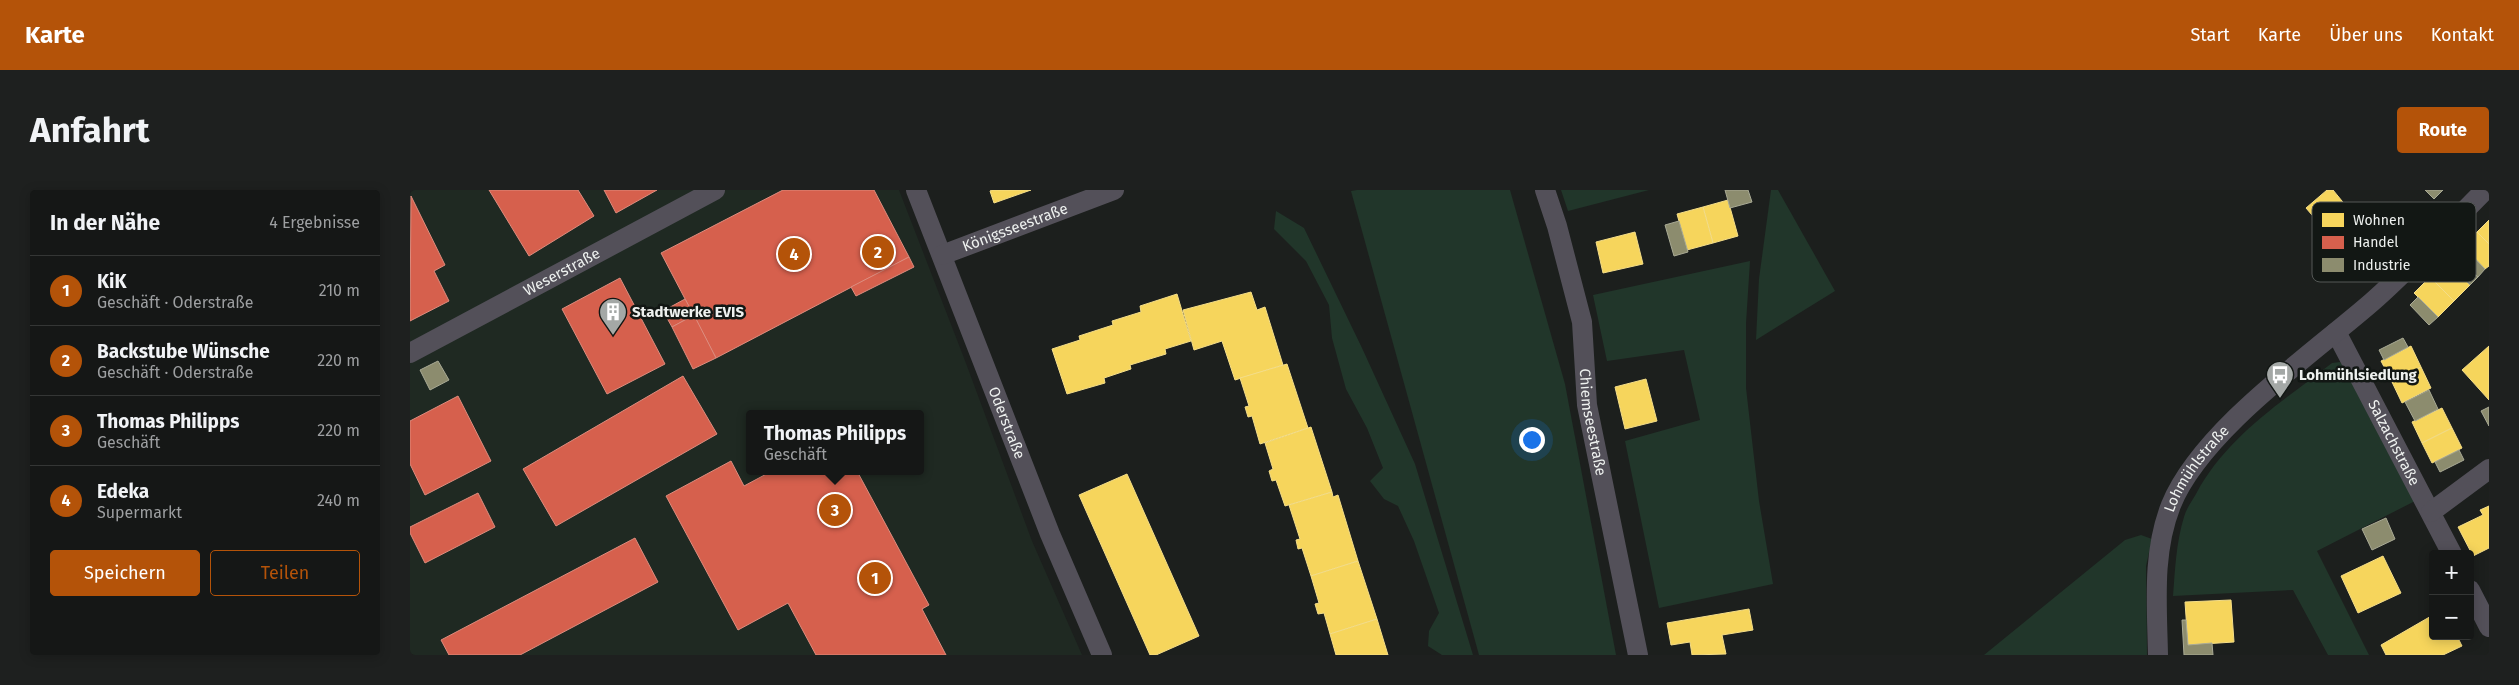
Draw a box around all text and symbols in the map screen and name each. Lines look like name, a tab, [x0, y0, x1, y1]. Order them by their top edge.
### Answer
text: Karte	[25, 21, 85, 49]
text: Start	[2190, 24, 2230, 46]
text: Karte	[2258, 24, 2301, 46]
text: Über uns	[2329, 24, 2403, 46]
text: Kontakt	[2431, 24, 2494, 46]
button: Route	[2397, 107, 2489, 153]
text: Anfahrt	[30, 109, 149, 151]
street label: Königsseestraße	[960, 199, 1070, 256]
legend	[2312, 202, 2476, 282]
text: In der Nähe	[50, 210, 160, 236]
text: Wohnen	[2353, 212, 2405, 229]
text: 4 Ergebnisse	[269, 213, 360, 232]
pin: 2	[862, 233, 894, 271]
text: Handel	[2353, 234, 2398, 251]
pin: 4	[778, 235, 810, 273]
street label: Weserstraße	[520, 244, 603, 300]
text: Industrie	[2353, 257, 2410, 274]
text: KiK	[97, 270, 126, 293]
text: 1	[62, 281, 70, 300]
text: 210 m	[319, 281, 360, 300]
text: Geschäft · Oderstraße	[97, 293, 254, 312]
building icon: Stadtwerke EVIS	[598, 297, 628, 336]
place label: Stadtwerke EVIS	[632, 303, 744, 321]
text: Backstube Wünsche	[97, 340, 270, 363]
text: 2	[62, 351, 70, 370]
text: 220 m	[317, 351, 360, 370]
bus stop icon: Lohmühlsiedlung	[2265, 360, 2295, 399]
text: Geschäft · Oderstraße	[97, 363, 254, 382]
place label: Lohmühlsiedlung	[2299, 366, 2418, 384]
street label: Chiemseestraße	[1576, 368, 1610, 477]
street label: Oderstraße	[985, 384, 1029, 462]
street label: Salzachstraße	[2364, 397, 2424, 489]
text: Thomas Philipps	[97, 410, 239, 433]
popup	[746, 410, 924, 475]
text: 3	[62, 421, 70, 440]
text: 220 m	[317, 421, 360, 440]
text: Thomas Philipps	[764, 422, 906, 445]
street label: Lohmühlstraße	[2160, 422, 2233, 515]
your location	[1519, 427, 1545, 453]
text: Geschäft	[97, 433, 160, 452]
text: Geschäft	[764, 445, 827, 464]
text: Edeka	[97, 480, 149, 503]
text: 4	[61, 491, 71, 510]
text: 240 m	[317, 491, 360, 510]
pin: 3	[819, 491, 851, 529]
text: Supermarkt	[97, 503, 182, 522]
button: Speichern	[50, 550, 200, 596]
button: Teilen	[210, 550, 360, 596]
map controls	[2429, 550, 2474, 640]
button: +	[2429, 550, 2474, 595]
pin: 1	[859, 559, 891, 597]
button: −	[2429, 595, 2474, 640]

